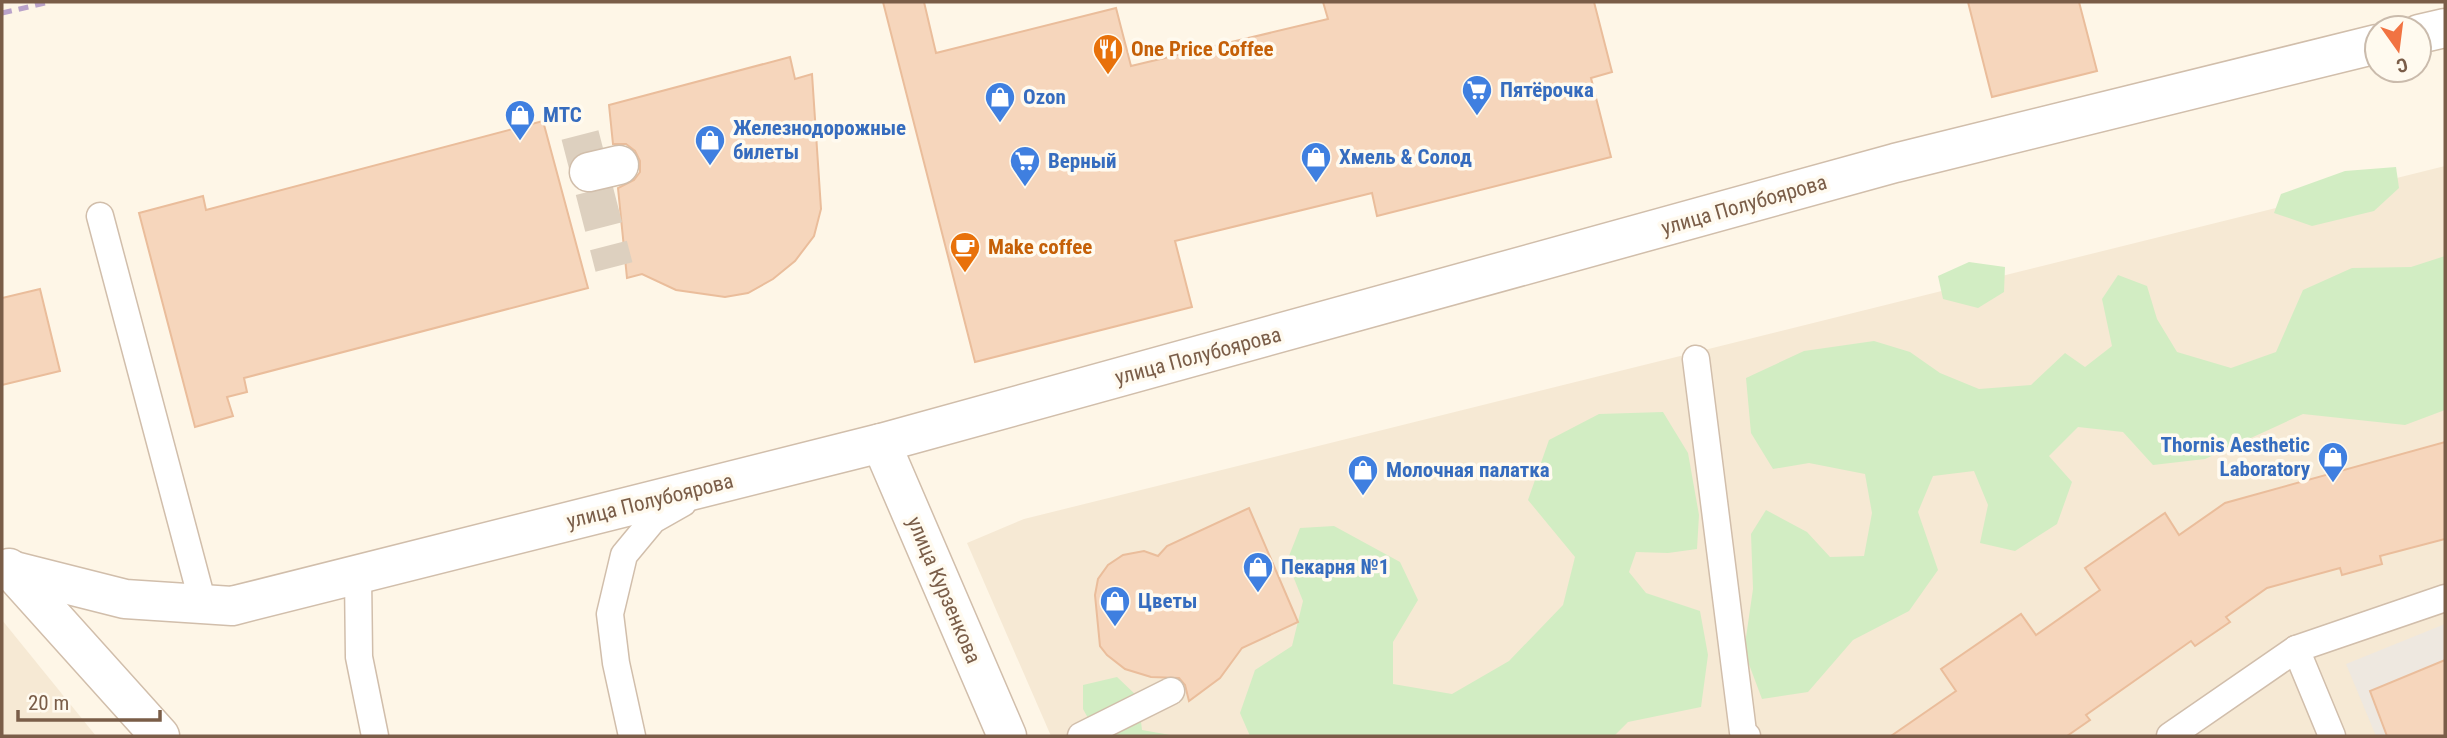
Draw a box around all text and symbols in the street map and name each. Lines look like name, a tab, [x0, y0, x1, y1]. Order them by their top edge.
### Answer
north arrow	[2363, 14, 2433, 84]
restaurant icon: One Price Coffee	[1091, 32, 1125, 76]
place label: One Price Coffee	[1131, 37, 1274, 61]
text: С	[2394, 53, 2410, 78]
supermarket icon: Пятёрочка	[1460, 73, 1494, 117]
place label: Пятёрочка	[1500, 78, 1594, 102]
shop icon: Ozon	[983, 80, 1017, 124]
place label: Ozon	[1023, 85, 1066, 109]
shop icon: МТС	[503, 98, 537, 142]
place label: МТС	[543, 103, 582, 127]
place label: Железнодорожные билеты	[733, 116, 906, 164]
shop icon: Железнодорожные билеты	[693, 123, 727, 167]
shop icon: Хмель & Солод	[1299, 140, 1333, 184]
supermarket icon: Верный	[1008, 144, 1042, 188]
place label: Хмель & Солод	[1339, 145, 1472, 169]
place label: Верный	[1048, 149, 1117, 173]
street label: улица Полубоярова	[1659, 170, 1829, 240]
cafe icon: Make coffee	[948, 230, 982, 274]
place label: Make coffee	[988, 235, 1092, 259]
street label: улица Полубоярова	[1112, 322, 1284, 390]
place label: Thornis Aesthetic Laboratory	[2161, 433, 2311, 481]
shop icon: Thornis Aesthetic Laboratory	[2316, 440, 2350, 484]
shop icon: Молочная палатка	[1346, 453, 1380, 497]
place label: Молочная палатка	[1386, 458, 1550, 482]
street label: улица Полубоярова	[564, 469, 736, 533]
street label: улица Курзенкова	[902, 513, 986, 667]
shop icon: Пекарня №1	[1241, 550, 1275, 594]
place label: Пекарня №1	[1281, 555, 1389, 579]
shop icon: Цветы	[1098, 584, 1132, 628]
place label: Цветы	[1138, 589, 1197, 613]
scale bar	[18, 678, 159, 722]
text: 20 m	[28, 691, 69, 715]

